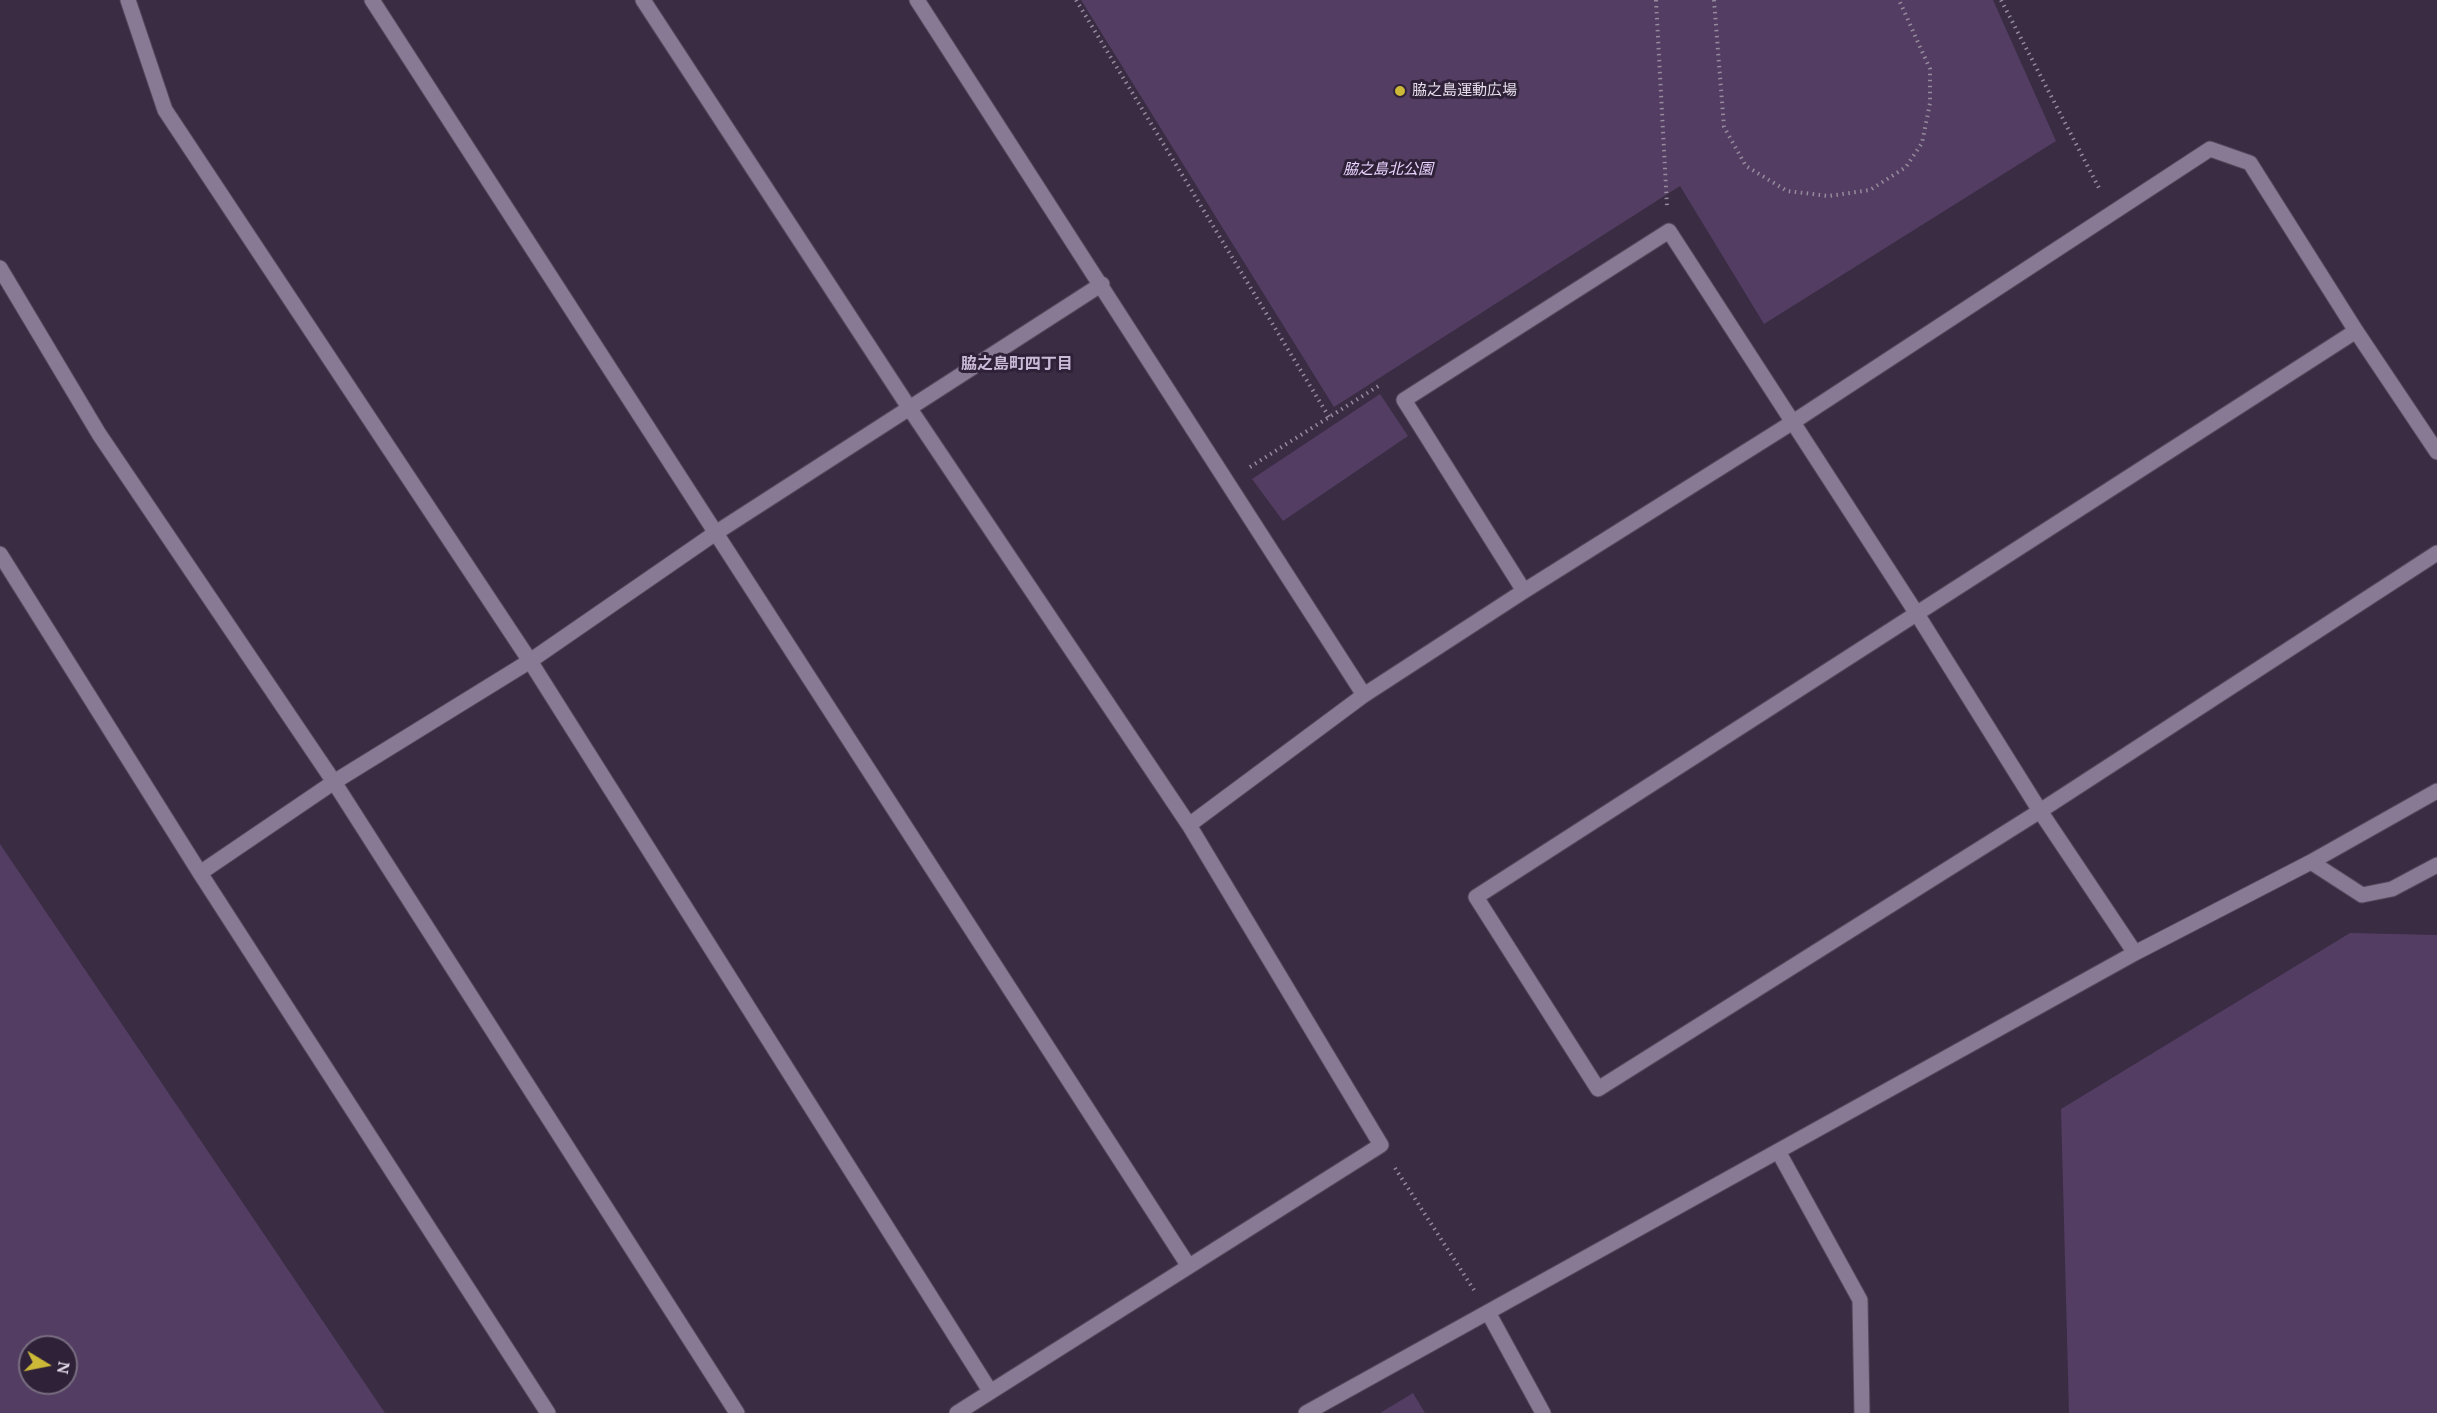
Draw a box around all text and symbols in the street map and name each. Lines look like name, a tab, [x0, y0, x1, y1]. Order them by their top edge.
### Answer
place label: 脇之島運動広場	[1412, 82, 1517, 100]
marker: 脇之島運動広場	[1393, 84, 1407, 98]
park label: 脇之島北公園	[1343, 161, 1433, 179]
district label: 脇之島町四丁目	[961, 354, 1073, 374]
north arrow	[18, 1335, 78, 1395]
text: N	[52, 1360, 76, 1376]

